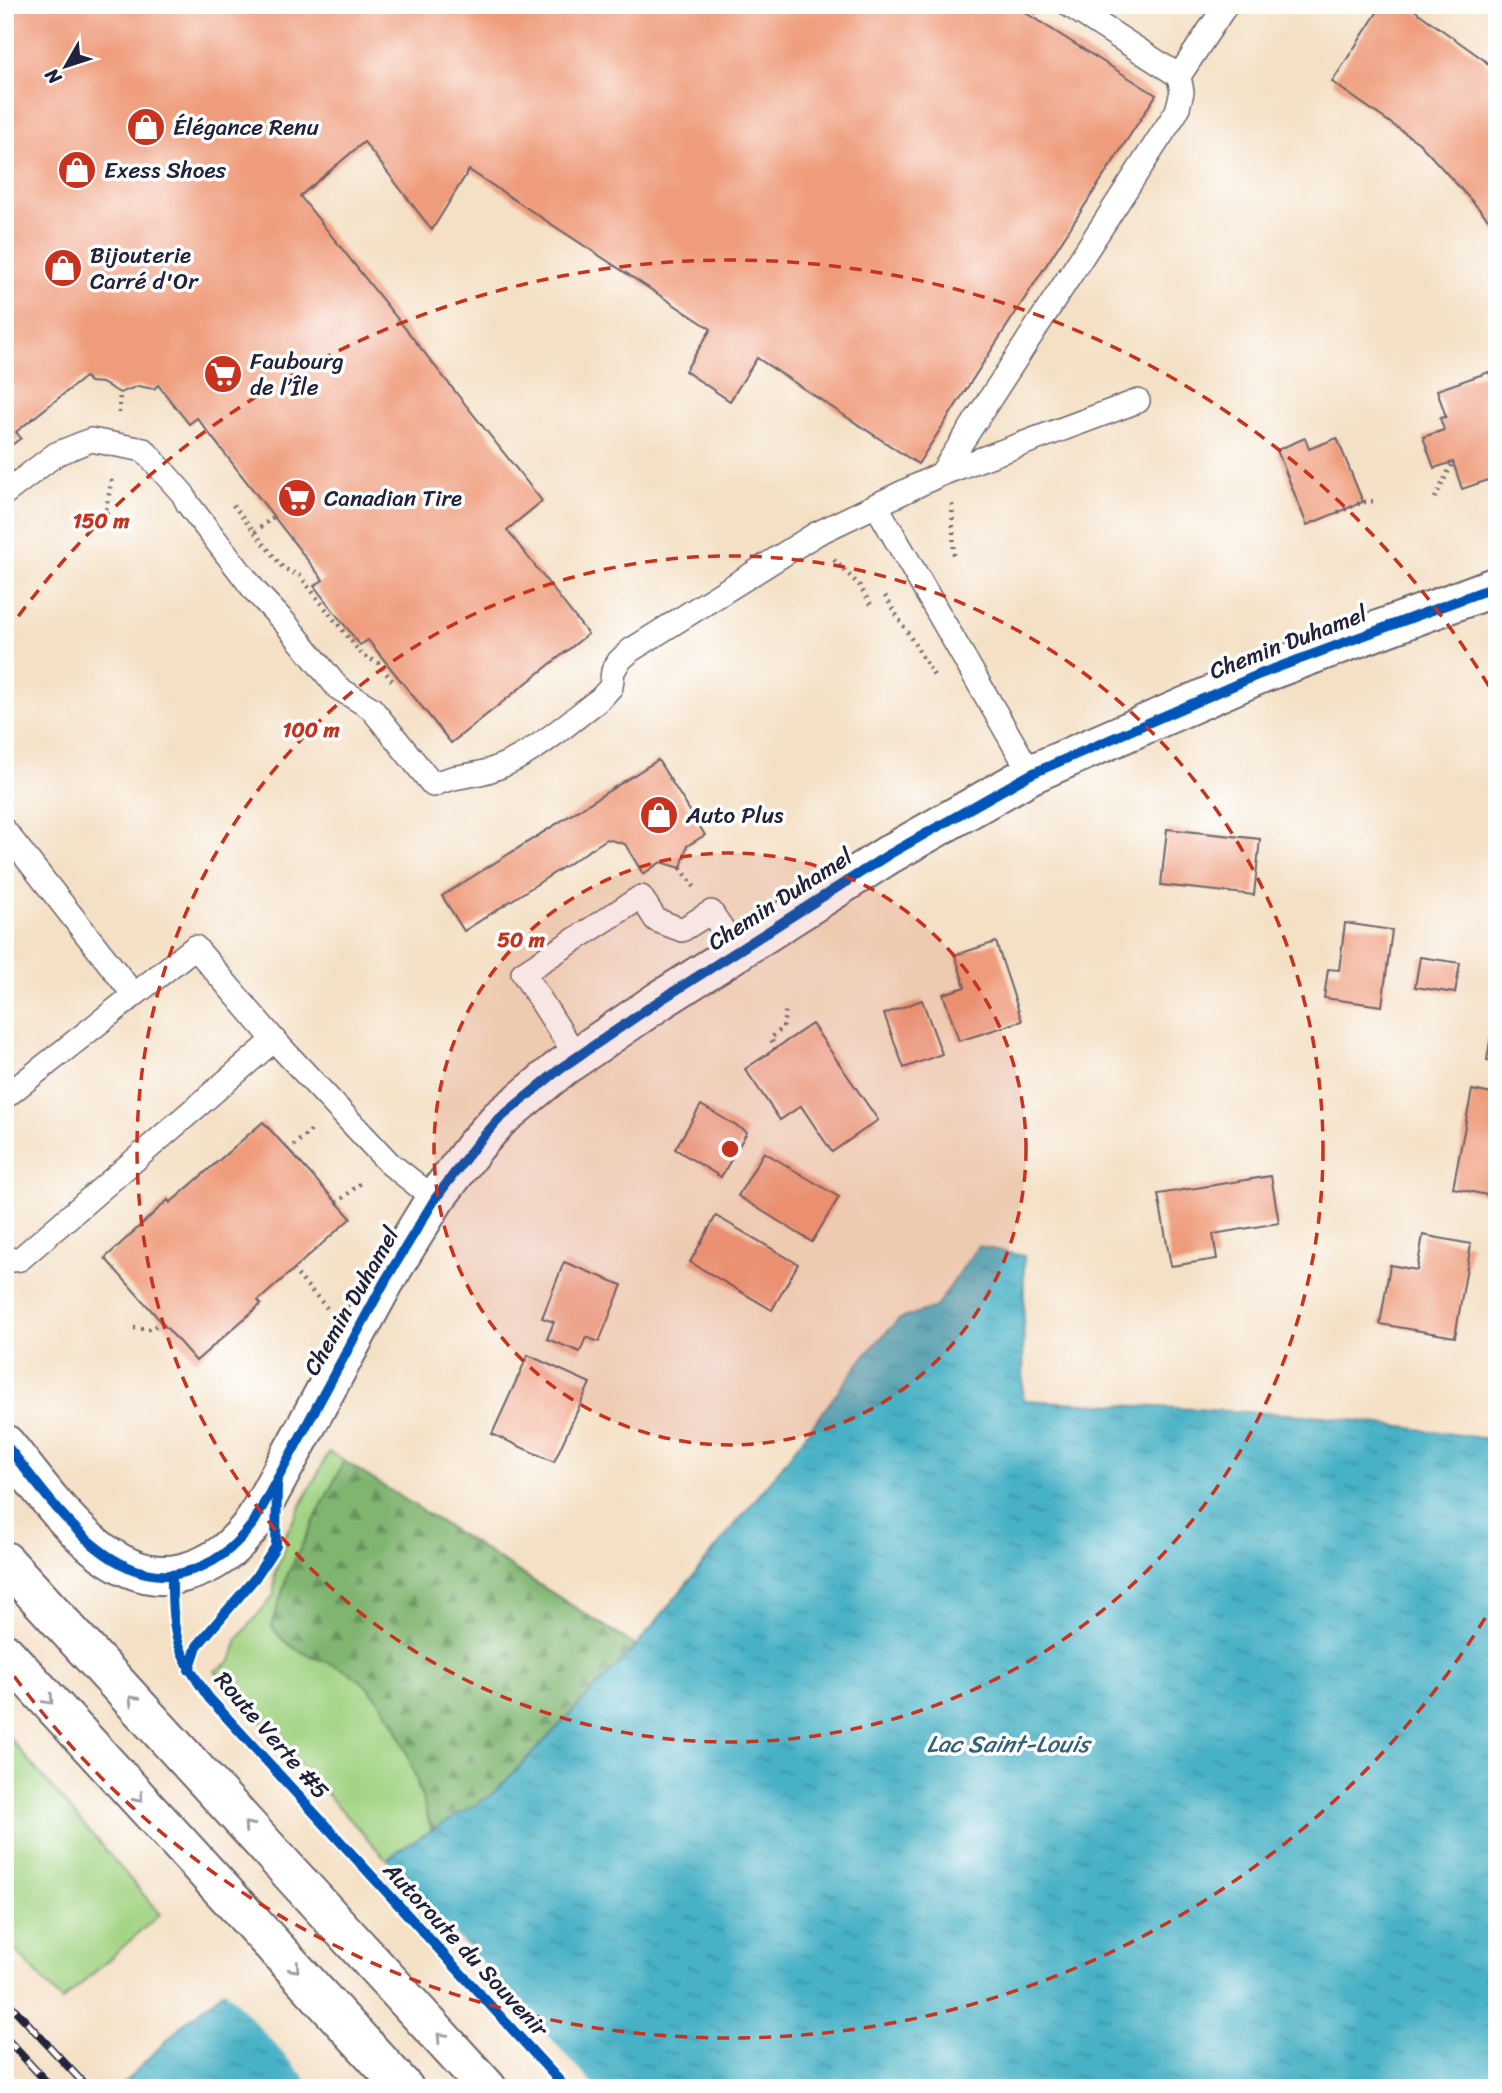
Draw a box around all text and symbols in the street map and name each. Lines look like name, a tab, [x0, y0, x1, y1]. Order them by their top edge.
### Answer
north arrow	[32, 32, 102, 102]
text: N	[36, 60, 71, 93]
shop icon: Élégance Renu	[125, 106, 167, 148]
place label: Élégance Renu	[173, 107, 320, 148]
shop icon: Exess Shoes	[56, 149, 98, 191]
place label: Exess Shoes	[104, 150, 227, 191]
place label: Bijouterie Carré d'Or	[90, 235, 199, 302]
shop icon: Bijouterie Carré d'Or	[42, 247, 84, 289]
place label: Faubourg de l’Île	[250, 341, 344, 408]
supermarket icon: Faubourg de l’Île	[202, 353, 244, 395]
supermarket icon: Canadian Tire	[276, 477, 318, 519]
place label: Canadian Tire	[324, 478, 462, 519]
text: 150 m	[73, 502, 130, 540]
street label: Chemin Duhamel	[1203, 593, 1374, 691]
text: 100 m	[282, 711, 340, 749]
shop icon: Auto Plus	[638, 794, 680, 836]
place label: Auto Plus	[685, 795, 784, 836]
street label: Chemin Duhamel	[699, 837, 862, 962]
text: 50 m	[497, 921, 546, 959]
centre of rings	[718, 1137, 742, 1161]
street label: Chemin Duhamel	[292, 1219, 411, 1384]
street label: Route Verte #5	[204, 1662, 340, 1809]
one-way arrow	[41, 1692, 53, 1705]
one-way arrow	[129, 1695, 141, 1708]
water label: Lac Saint-Louis	[927, 1723, 1092, 1765]
one-way arrow	[130, 1790, 143, 1803]
one-way arrow	[243, 1821, 256, 1834]
street label: Autoroute du Souvenir	[372, 1851, 560, 2048]
one-way arrow	[286, 1960, 299, 1973]
one-way arrow	[437, 2032, 449, 2045]

